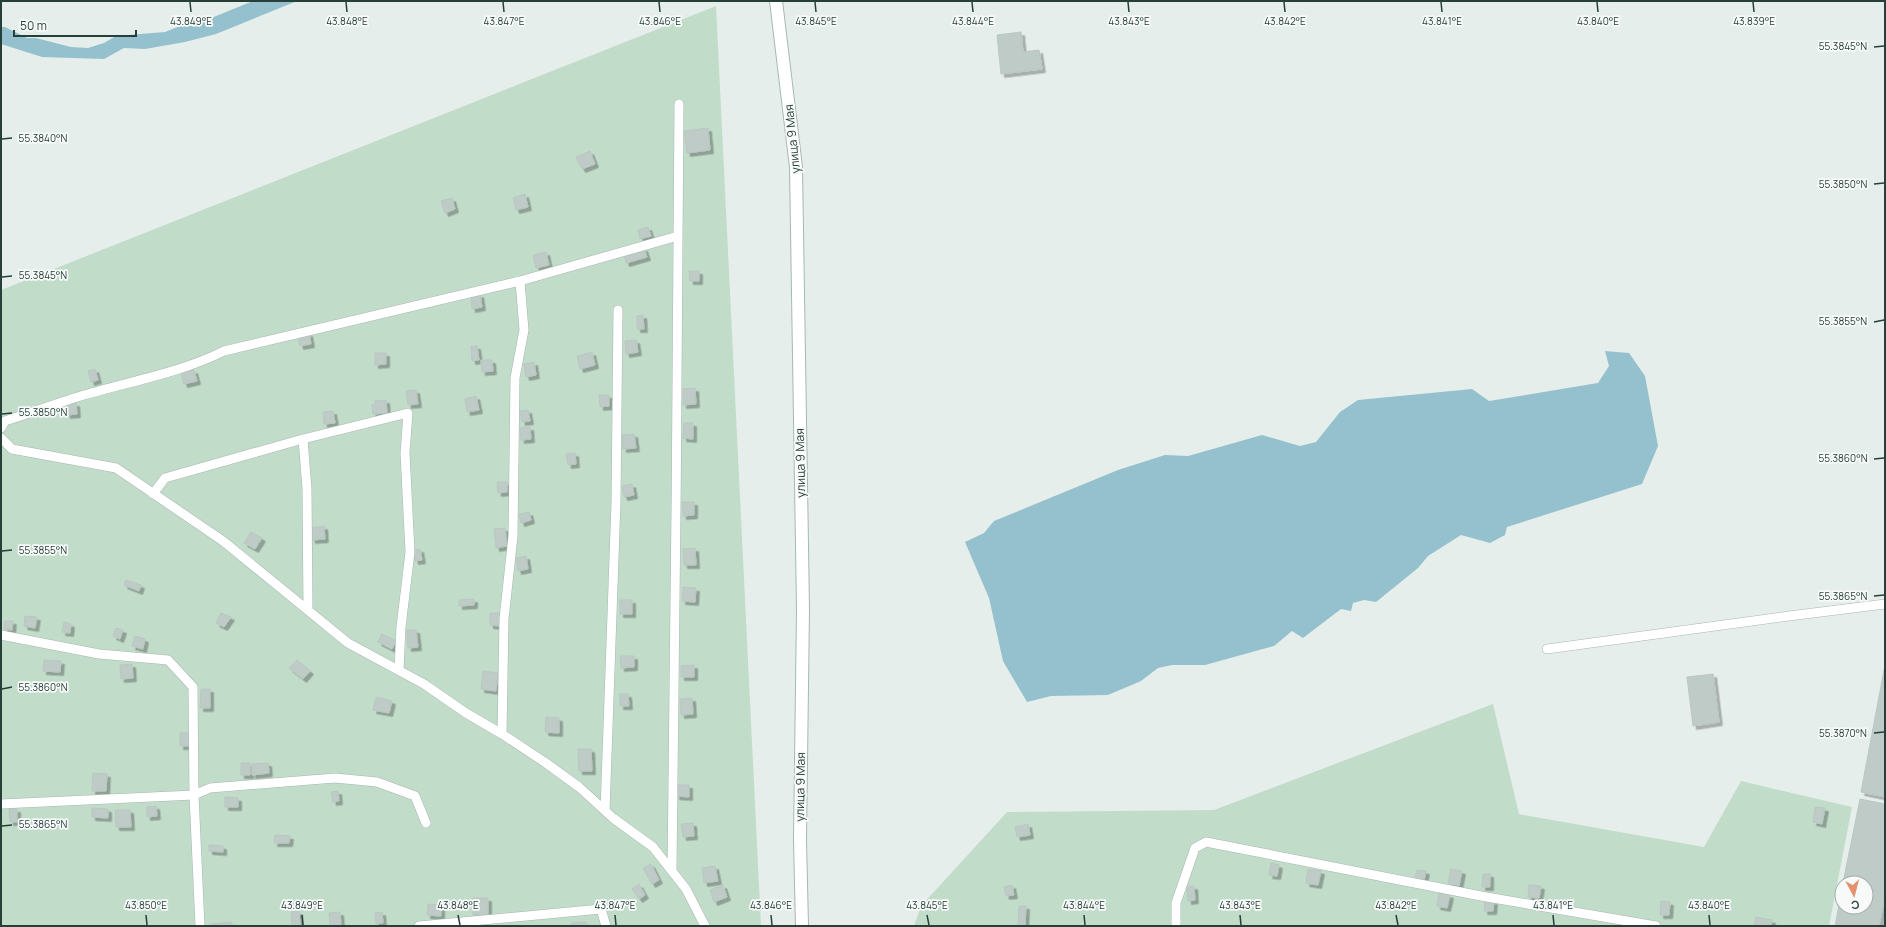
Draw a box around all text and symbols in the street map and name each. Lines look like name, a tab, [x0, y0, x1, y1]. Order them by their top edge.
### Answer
scale bar	[14, 12, 136, 38]
text: 43.849°E	[170, 14, 212, 28]
text: 43.848°E	[326, 14, 368, 28]
text: 43.847°E	[484, 14, 525, 28]
text: 43.846°E	[639, 14, 681, 28]
text: 43.845°E	[795, 14, 837, 28]
text: 43.844°E	[952, 14, 994, 28]
text: 43.843°E	[1108, 14, 1150, 28]
text: 43.842°E	[1264, 14, 1306, 28]
text: 43.841°E	[1422, 14, 1462, 28]
text: 43.840°E	[1577, 14, 1619, 28]
text: 43.839°E	[1733, 14, 1775, 28]
text: 50 m	[20, 17, 47, 34]
text: 55.3845°N	[1819, 39, 1867, 53]
street label: улица 9 Мая	[780, 104, 804, 174]
text: 55.3840°N	[19, 131, 68, 145]
text: 55.3850°N	[1819, 177, 1867, 191]
text: 55.3845°N	[19, 268, 67, 282]
text: 55.3855°N	[1819, 314, 1867, 328]
text: 55.3850°N	[19, 405, 67, 419]
street label: улица 9 Мая	[791, 428, 809, 498]
text: 55.3860°N	[1818, 451, 1868, 465]
text: 55.3855°N	[19, 543, 67, 557]
text: 55.3865°N	[1819, 589, 1868, 603]
text: 55.3860°N	[18, 680, 68, 694]
text: 55.3870°N	[1819, 726, 1867, 740]
street label: улица 9 Мая	[791, 752, 809, 822]
text: 55.3865°N	[19, 817, 68, 831]
north arrow	[1834, 875, 1874, 915]
text: С	[1850, 897, 1860, 913]
text: 43.850°E	[125, 898, 167, 912]
text: 43.849°E	[281, 898, 323, 912]
text: 43.848°E	[437, 898, 479, 912]
text: 43.847°E	[595, 898, 636, 912]
text: 43.846°E	[750, 898, 792, 912]
text: 43.845°E	[906, 898, 948, 912]
text: 43.844°E	[1063, 898, 1105, 912]
text: 43.843°E	[1219, 898, 1261, 912]
text: 43.842°E	[1375, 898, 1417, 912]
text: 43.841°E	[1533, 898, 1573, 912]
text: 43.840°E	[1688, 898, 1730, 912]

